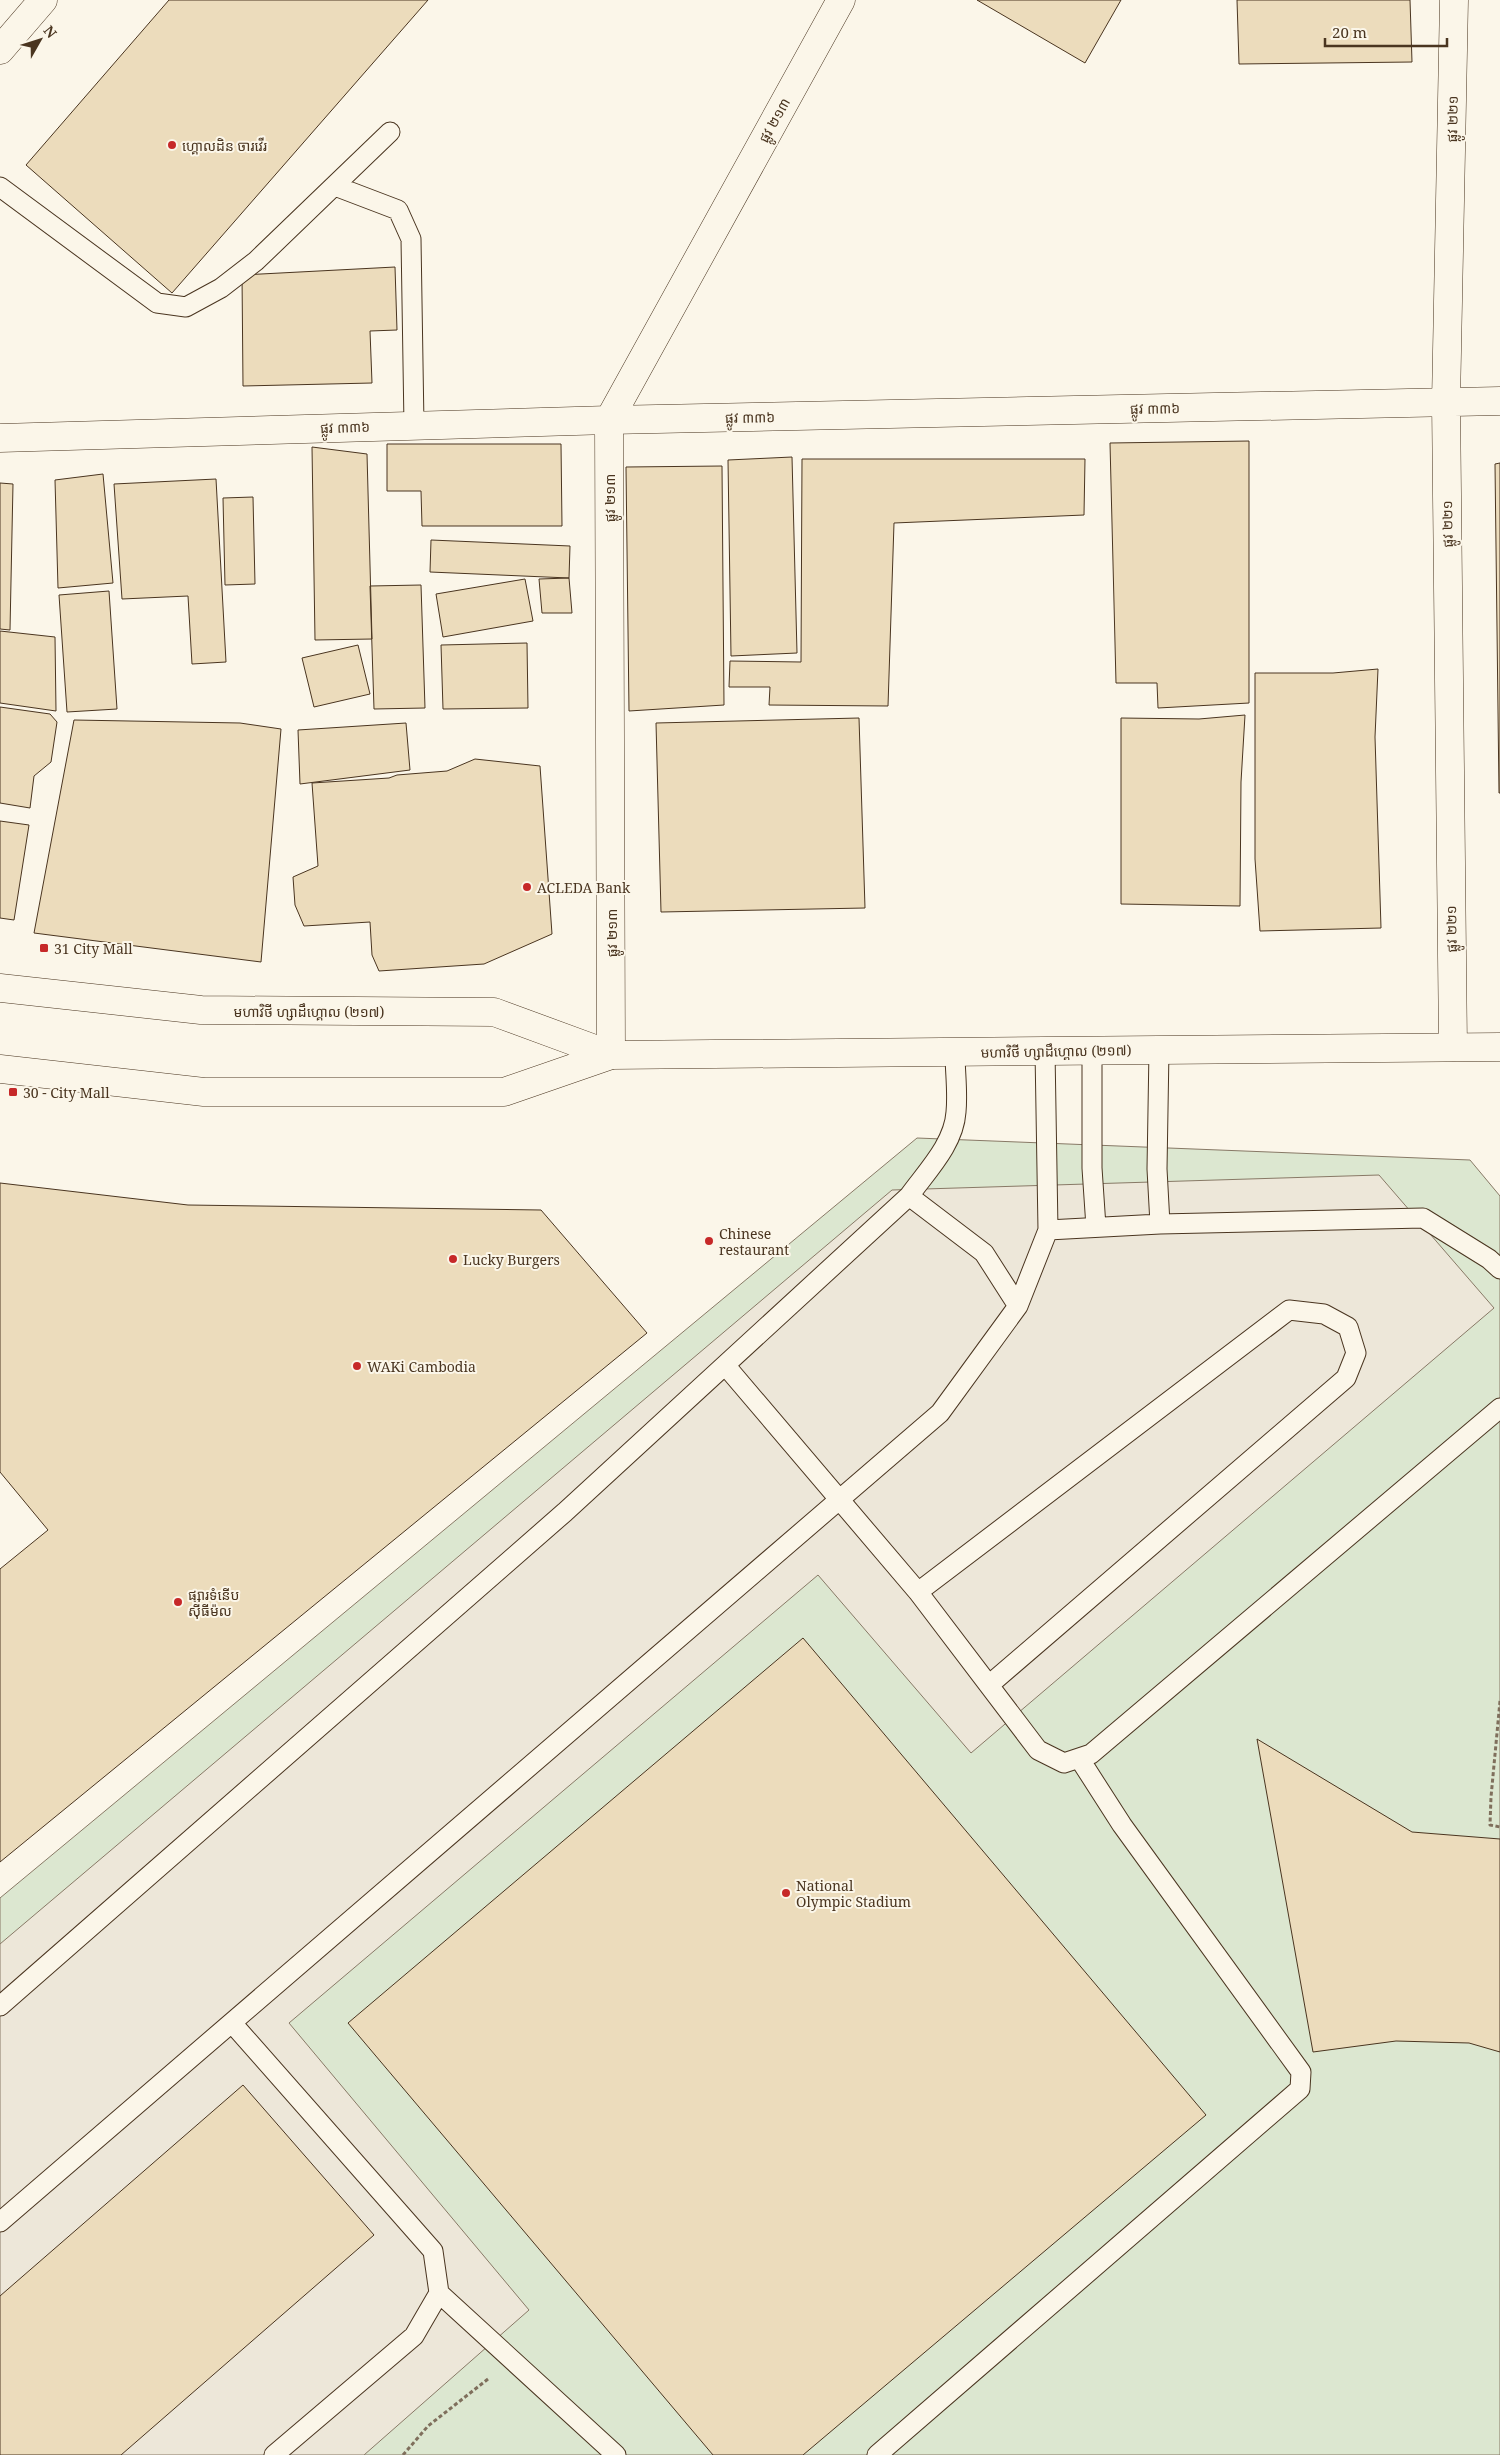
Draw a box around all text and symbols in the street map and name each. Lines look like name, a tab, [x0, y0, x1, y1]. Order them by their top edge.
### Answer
north arrow	[15, 15, 65, 65]
scale bar	[1325, 15, 1448, 47]
text: N	[40, 21, 61, 42]
text: 20 m	[1332, 22, 1367, 42]
street label: ផ្លូវ ២១៣	[754, 94, 797, 147]
street label: ផ្លូវ ២២១	[1442, 95, 1465, 143]
place label: ហ្គោលដិន ចារវើរ	[182, 136, 267, 155]
marker: ហ្គោលដិន ចារវើរ	[166, 139, 178, 151]
street label: ផ្លូវ ៣៣៦	[1130, 398, 1180, 421]
street label: ផ្លូវ ៣៣៦	[725, 407, 775, 430]
street label: ផ្លូវ ៣៣៦	[320, 417, 370, 441]
street label: ផ្លូវ ២១៣	[600, 474, 622, 522]
street label: ផ្លូវ ២២១	[1437, 500, 1460, 548]
place label: ACLEDA Bank	[537, 878, 631, 897]
marker: ACLEDA Bank	[521, 881, 533, 893]
street label: ផ្លូវ ២២១	[1441, 905, 1464, 953]
street label: ផ្លូវ ២១៣	[602, 909, 624, 957]
place label: 31 City Mall	[54, 939, 133, 958]
marker: 31 City Mall	[38, 942, 50, 954]
street label: មហាវិថី ហ្សាដឹហ្គោល (២១៧)	[234, 1002, 385, 1021]
street label: មហាវិថី ហ្សាដឹហ្គោល (២១៧)	[980, 1040, 1132, 1062]
place label: 30 - City Mall	[23, 1083, 110, 1102]
marker: 30 - City Mall	[7, 1086, 19, 1098]
place label: Chinese restaurant	[719, 1224, 789, 1259]
marker: Chinese restaurant	[703, 1235, 715, 1247]
place label: Lucky Burgers	[463, 1250, 560, 1269]
marker: Lucky Burgers	[447, 1253, 459, 1265]
place label: WAKi Cambodia	[367, 1357, 476, 1376]
marker: WAKi Cambodia	[351, 1360, 363, 1372]
place label: ផ្សារទំនើប ស៊ីធីម៉ល	[188, 1585, 239, 1620]
marker: ផ្សារទំនើប ស៊ីធីម៉ល	[172, 1596, 184, 1608]
place label: National Olympic Stadium	[796, 1876, 911, 1911]
marker: National Olympic Stadium	[780, 1887, 792, 1899]

